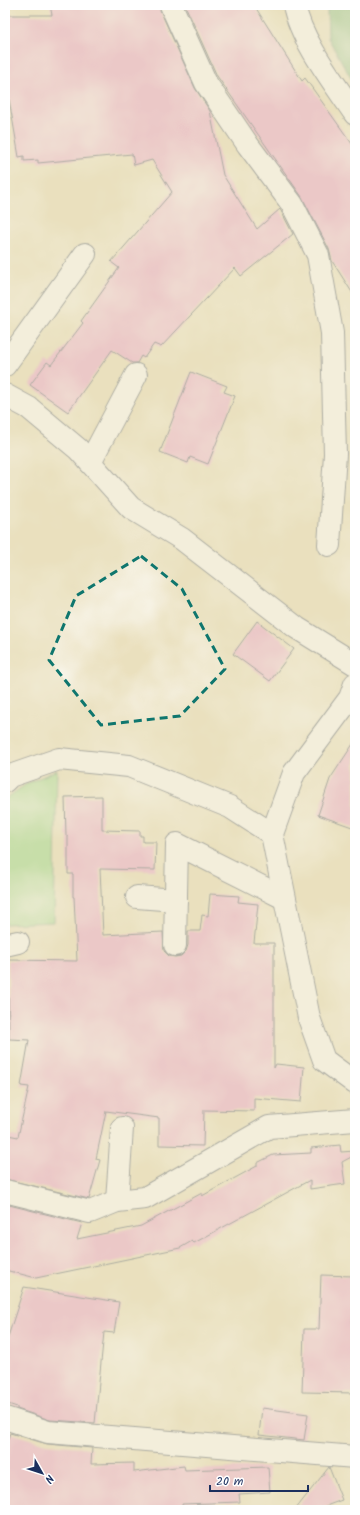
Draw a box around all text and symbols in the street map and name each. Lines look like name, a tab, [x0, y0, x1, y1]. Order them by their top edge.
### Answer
north arrow	[22, 1453, 62, 1493]
scale bar	[210, 1467, 308, 1493]
text: N	[40, 1470, 58, 1487]
text: 20 m	[216, 1472, 244, 1491]

